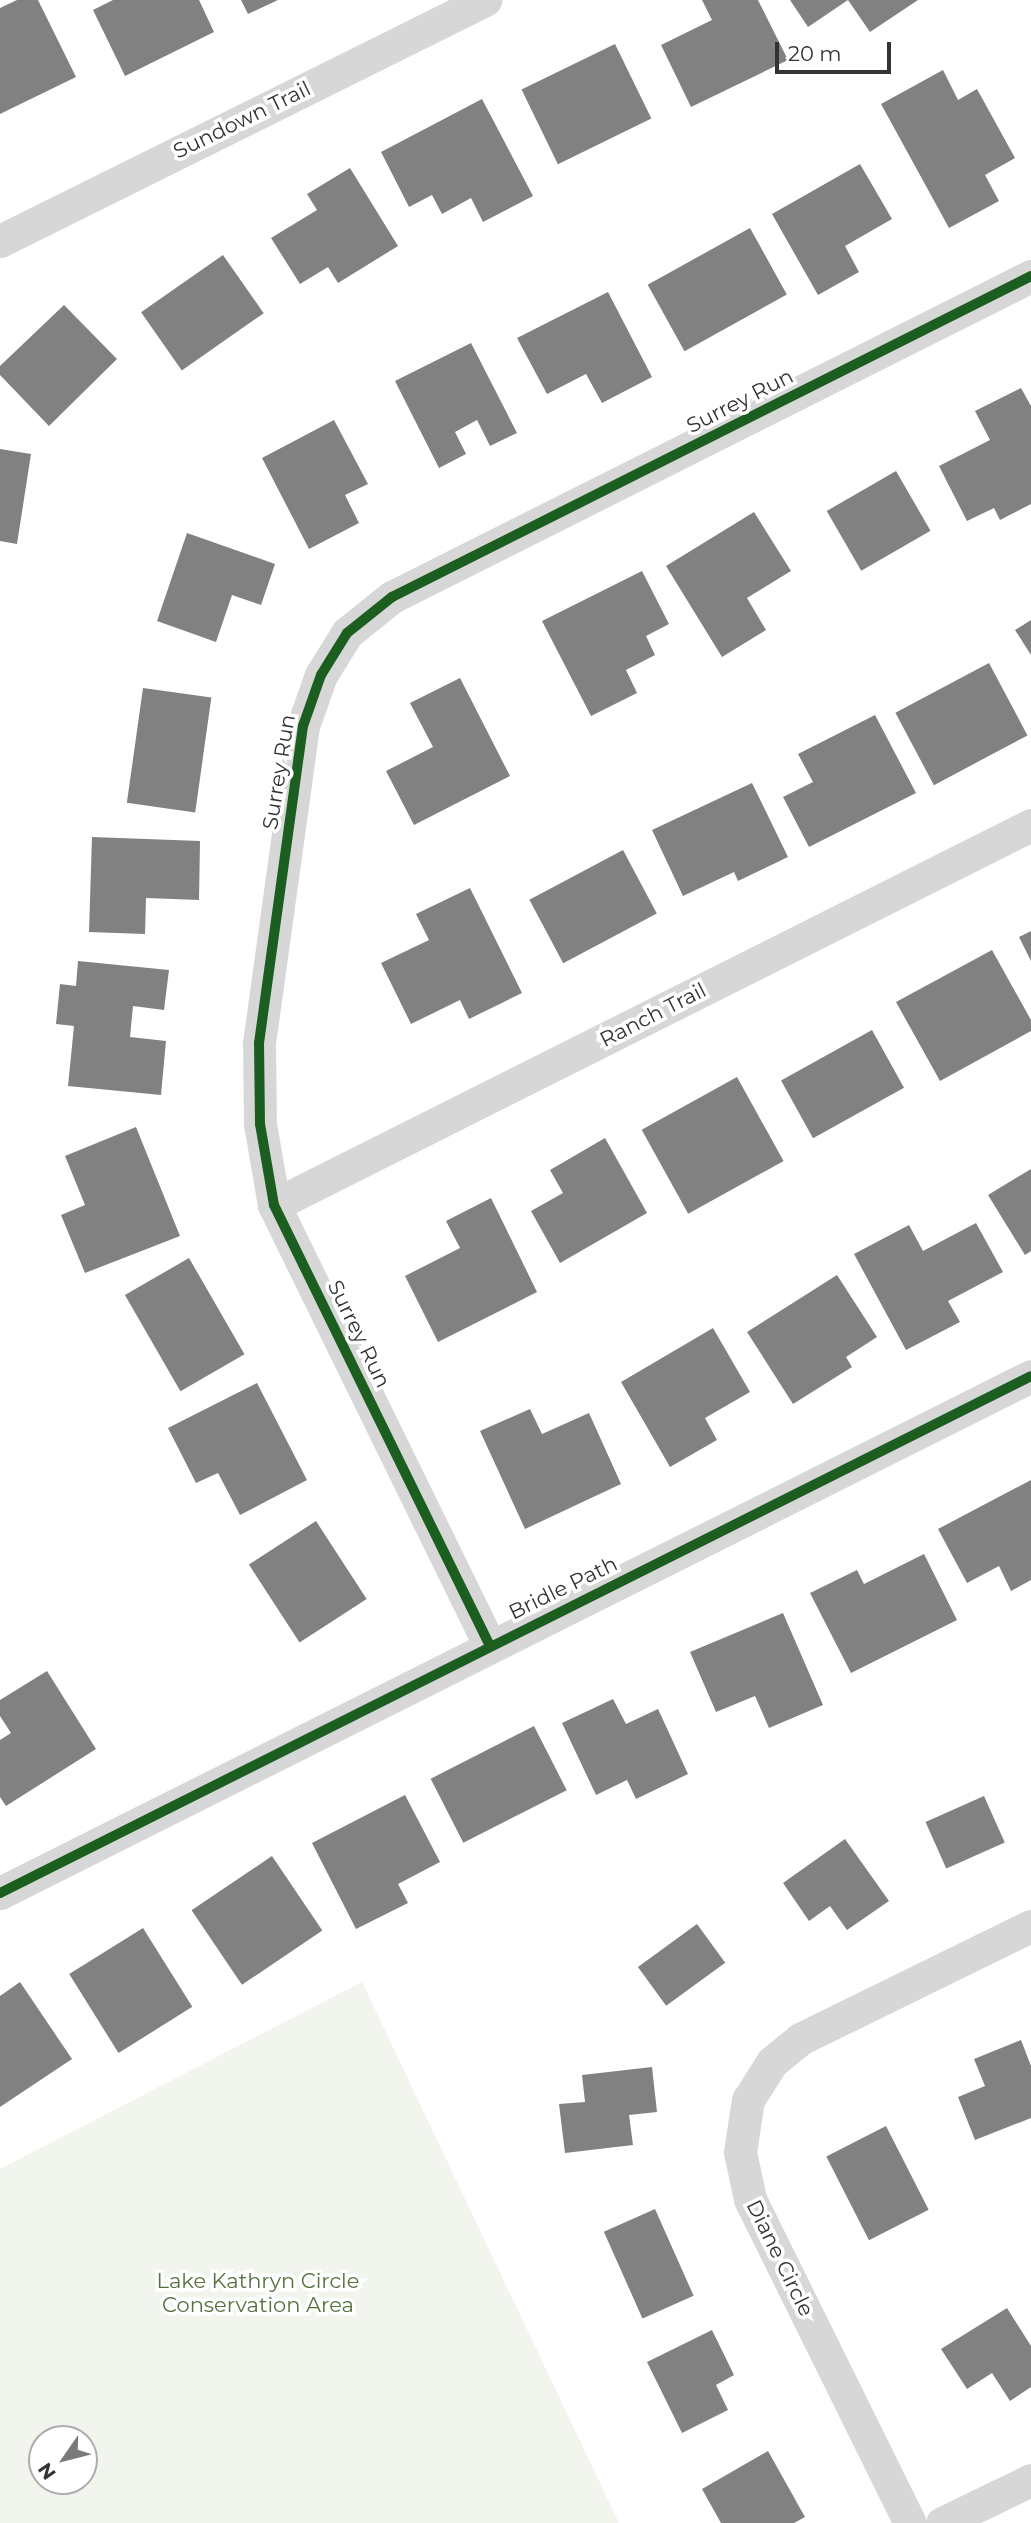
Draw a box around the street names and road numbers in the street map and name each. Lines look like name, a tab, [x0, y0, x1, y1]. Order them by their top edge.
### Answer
street label: Sundown Trail	[169, 76, 315, 164]
street label: Surrey Run	[682, 363, 798, 439]
street label: Surrey Run	[257, 713, 301, 831]
street label: Ranch Trail	[596, 977, 710, 1053]
street label: Surrey Run	[322, 1276, 396, 1392]
street label: Bridle Path	[505, 1551, 621, 1625]
street label: Diane Circle	[741, 2196, 819, 2320]

